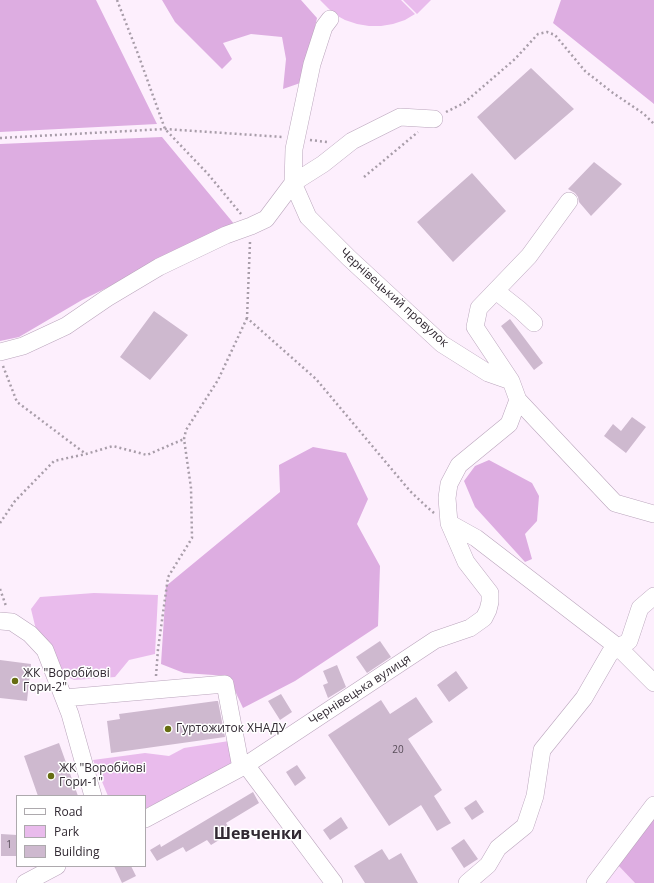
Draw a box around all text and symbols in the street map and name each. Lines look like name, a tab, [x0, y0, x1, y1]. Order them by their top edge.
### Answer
street label: Чернівецький провулок	[337, 245, 451, 351]
street label: Чернівецька вулиця	[306, 652, 414, 728]
place label: ЖК "Воробйові Гори-2"	[23, 667, 110, 695]
marker: ЖК "Воробйові Гори-2"	[10, 676, 20, 686]
place label: Гуртожиток ХНАДУ	[176, 722, 286, 736]
marker: Гуртожиток ХНАДУ	[163, 724, 173, 734]
house number: 20	[392, 744, 404, 756]
place label: ЖК "Воробйові Гори-1"	[59, 762, 146, 790]
marker: ЖК "Воробйові Гори-1"	[46, 771, 56, 781]
legend	[16, 795, 146, 867]
text: Road	[54, 803, 83, 820]
text: Park	[54, 823, 79, 840]
district label: Шевченки	[214, 824, 302, 844]
house number: 1	[6, 839, 12, 851]
text: Building	[54, 843, 99, 860]

